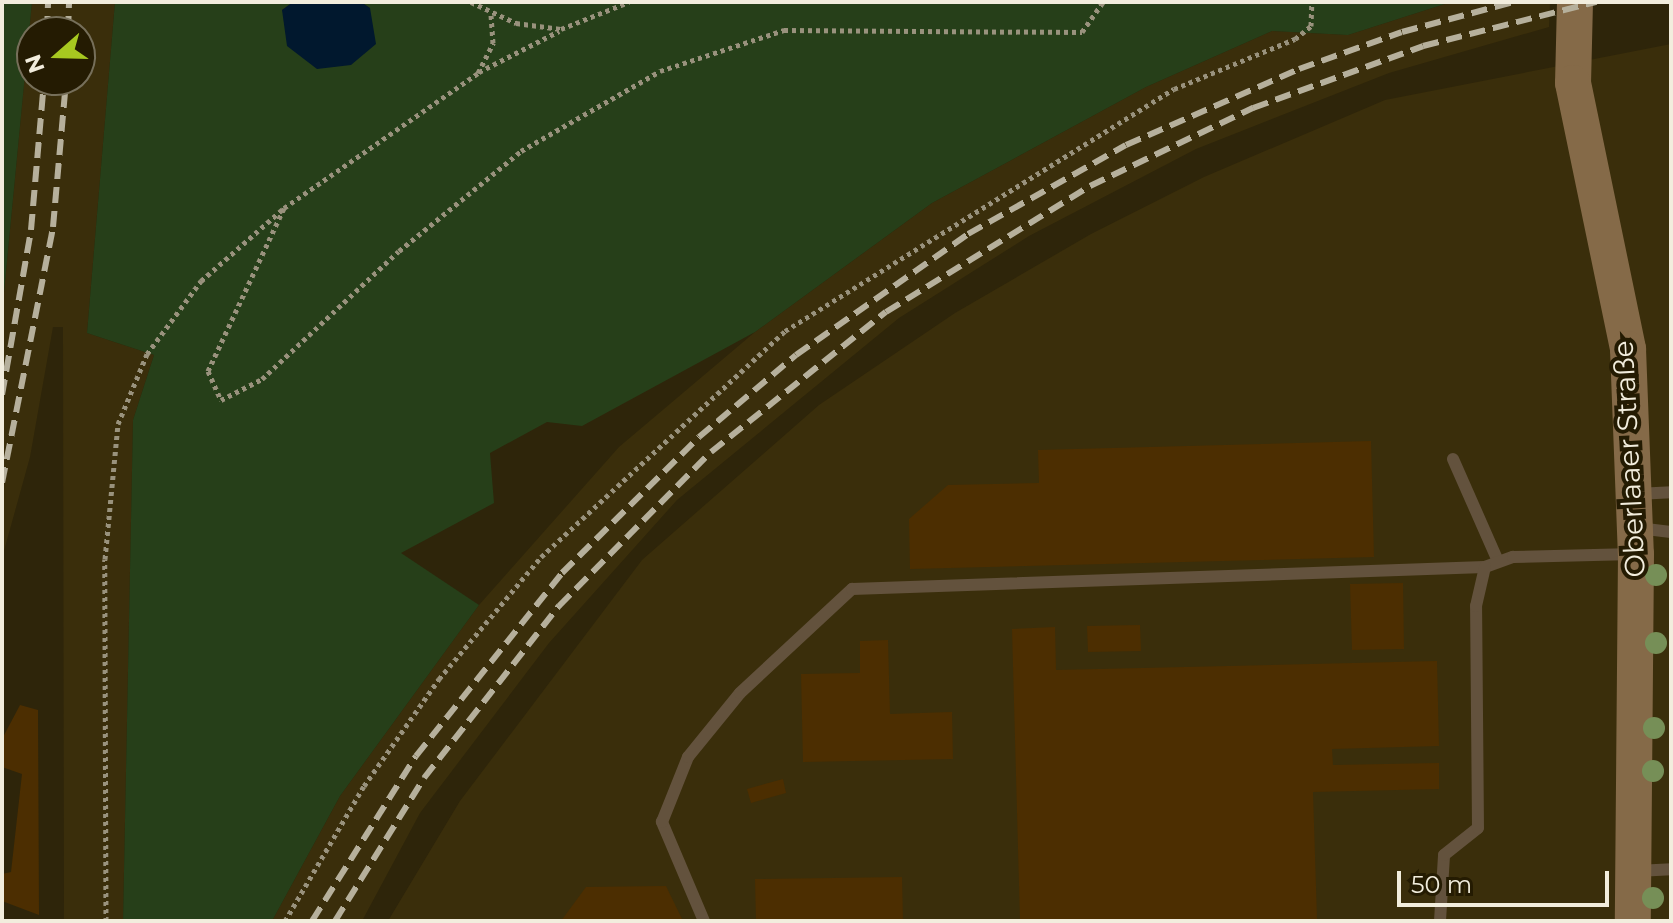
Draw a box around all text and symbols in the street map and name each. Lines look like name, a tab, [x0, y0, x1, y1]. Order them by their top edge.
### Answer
north arrow	[16, 16, 96, 96]
text: N	[19, 51, 51, 77]
street label: Oberlaaer Straße	[1606, 340, 1652, 578]
scale bar	[1401, 855, 1613, 905]
text: 50 m	[1411, 870, 1472, 899]

